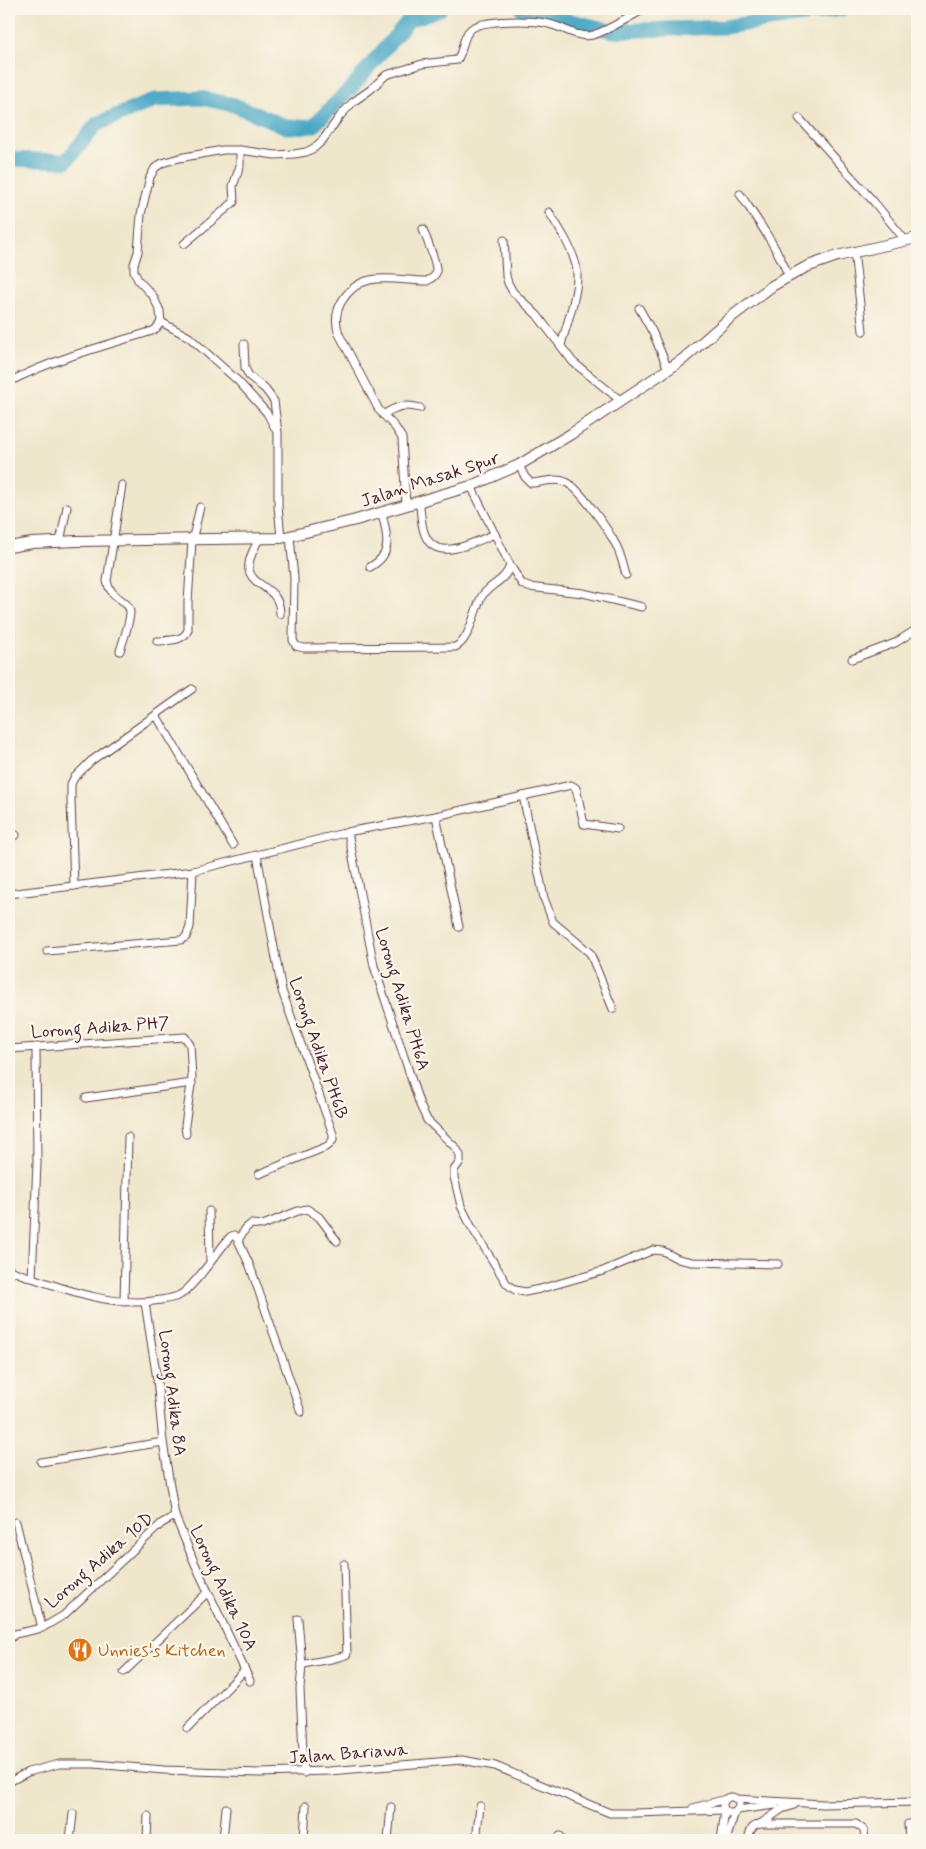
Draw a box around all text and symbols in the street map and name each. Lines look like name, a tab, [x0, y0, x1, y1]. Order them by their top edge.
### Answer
street label: Jalan Masak Spur	[358, 446, 503, 514]
street label: Lorong Adika PH6A	[367, 925, 435, 1074]
street label: Lorong Adika PH6B	[281, 974, 354, 1123]
street label: Lorong Adika PH7	[30, 1011, 170, 1047]
street label: Lorong Adika 8A	[150, 1328, 192, 1458]
street label: Lorong Adika 10D	[40, 1507, 160, 1616]
street label: Lorong Adika 10A	[182, 1522, 263, 1656]
restaurant icon: Unnies's Kitchen	[67, 1637, 93, 1663]
place label: Unnies's Kitchen	[98, 1639, 226, 1663]
street label: Jalan Bariawa	[288, 1738, 409, 1770]

